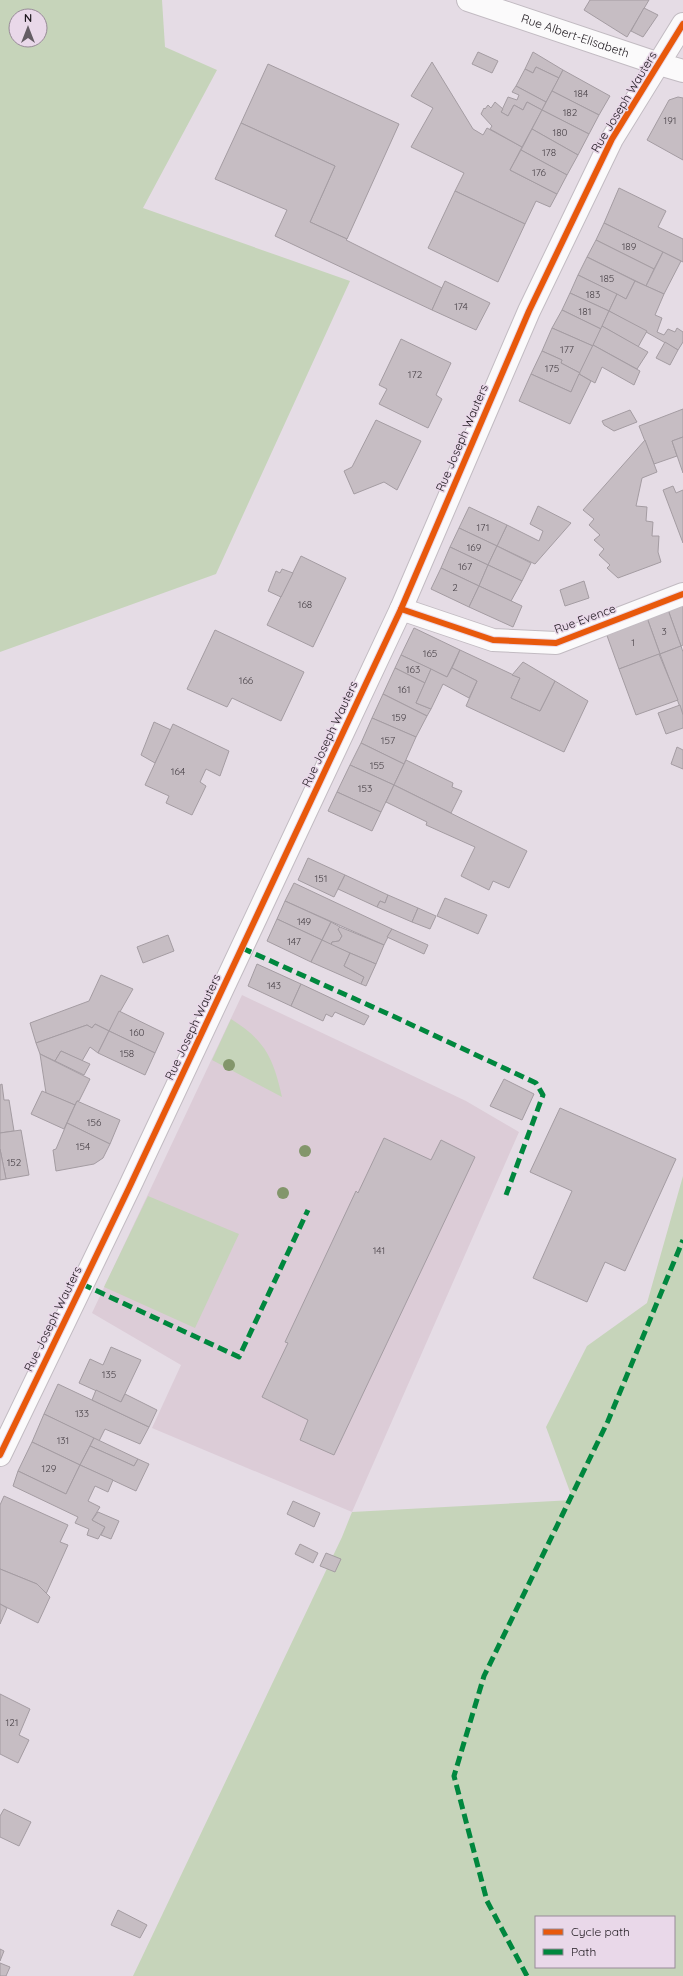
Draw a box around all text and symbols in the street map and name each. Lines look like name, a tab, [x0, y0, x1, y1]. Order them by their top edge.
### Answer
north arrow	[8, 8, 48, 48]
street label: Rue Albert-Elisabeth	[519, 10, 631, 60]
text: N	[24, 11, 32, 25]
street label: Rue Joseph Wauters	[587, 48, 660, 155]
house number: 184	[574, 87, 588, 100]
house number: 182	[563, 106, 578, 119]
house number: 191	[663, 114, 677, 127]
house number: 180	[552, 126, 568, 139]
house number: 178	[542, 146, 556, 159]
house number: 176	[532, 166, 547, 179]
house number: 189	[622, 240, 637, 253]
house number: 185	[600, 272, 614, 285]
house number: 183	[586, 288, 600, 301]
house number: 174	[454, 300, 468, 313]
house number: 181	[579, 305, 591, 318]
house number: 177	[560, 343, 574, 356]
house number: 175	[545, 362, 559, 375]
house number: 172	[408, 368, 423, 381]
street label: Rue Joseph Wauters	[432, 382, 491, 494]
house number: 171	[476, 521, 490, 534]
house number: 169	[467, 541, 482, 554]
house number: 167	[458, 560, 472, 573]
house number: 2	[452, 581, 458, 594]
house number: 168	[298, 598, 312, 611]
street label: Rue Evence	[552, 600, 618, 637]
house number: 3	[661, 625, 667, 638]
house number: 1	[631, 636, 635, 649]
house number: 165	[423, 647, 437, 660]
house number: 163	[406, 663, 420, 676]
house number: 166	[239, 674, 254, 687]
street label: Rue Joseph Wauters	[298, 678, 361, 789]
house number: 161	[398, 683, 410, 696]
house number: 159	[392, 711, 407, 724]
house number: 157	[381, 734, 395, 747]
house number: 155	[370, 759, 384, 772]
house number: 164	[171, 765, 185, 778]
house number: 153	[358, 782, 372, 795]
house number: 151	[315, 872, 327, 885]
house number: 149	[297, 915, 312, 928]
house number: 147	[287, 935, 301, 948]
street label: Rue Joseph Wauters	[161, 971, 224, 1082]
house number: 143	[267, 979, 281, 992]
house number: 160	[129, 1026, 145, 1039]
house number: 158	[120, 1047, 134, 1060]
house number: 156	[87, 1116, 102, 1129]
house number: 154	[76, 1140, 90, 1153]
house number: 152	[7, 1156, 22, 1169]
house number: 141	[373, 1244, 385, 1257]
street label: Rue Joseph Wauters	[21, 1263, 85, 1374]
house number: 135	[102, 1368, 116, 1381]
house number: 133	[75, 1407, 89, 1420]
house number: 131	[57, 1434, 69, 1447]
house number: 129	[42, 1462, 57, 1475]
house number: 121	[6, 1716, 18, 1729]
legend	[535, 1916, 675, 1968]
text: Cycle path	[571, 1924, 630, 1939]
text: Path	[571, 1944, 596, 1959]

